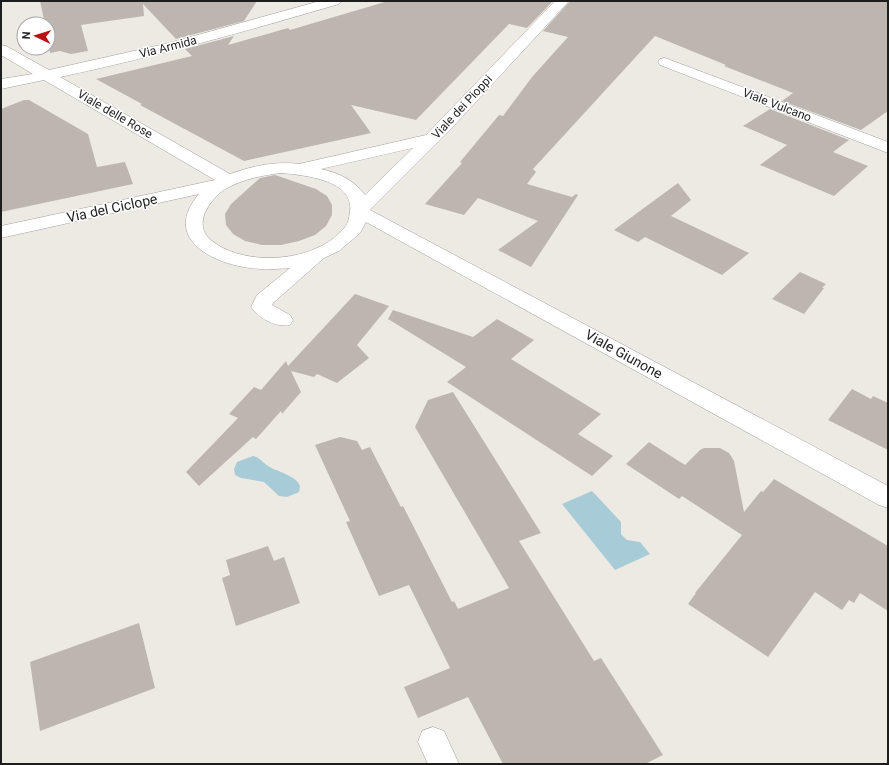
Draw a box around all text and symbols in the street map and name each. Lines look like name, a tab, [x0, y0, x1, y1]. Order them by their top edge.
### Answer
north arrow	[16, 16, 56, 56]
text: N	[20, 31, 33, 40]
street label: Via Armida	[138, 33, 198, 61]
street label: Viale dei Pioppi	[429, 72, 495, 142]
street label: Viale Vulcano	[741, 85, 814, 125]
street label: Viale delle Rose	[75, 87, 155, 141]
street label: Via del Ciclope	[65, 191, 159, 225]
street label: Viale Giunone	[583, 326, 665, 382]

